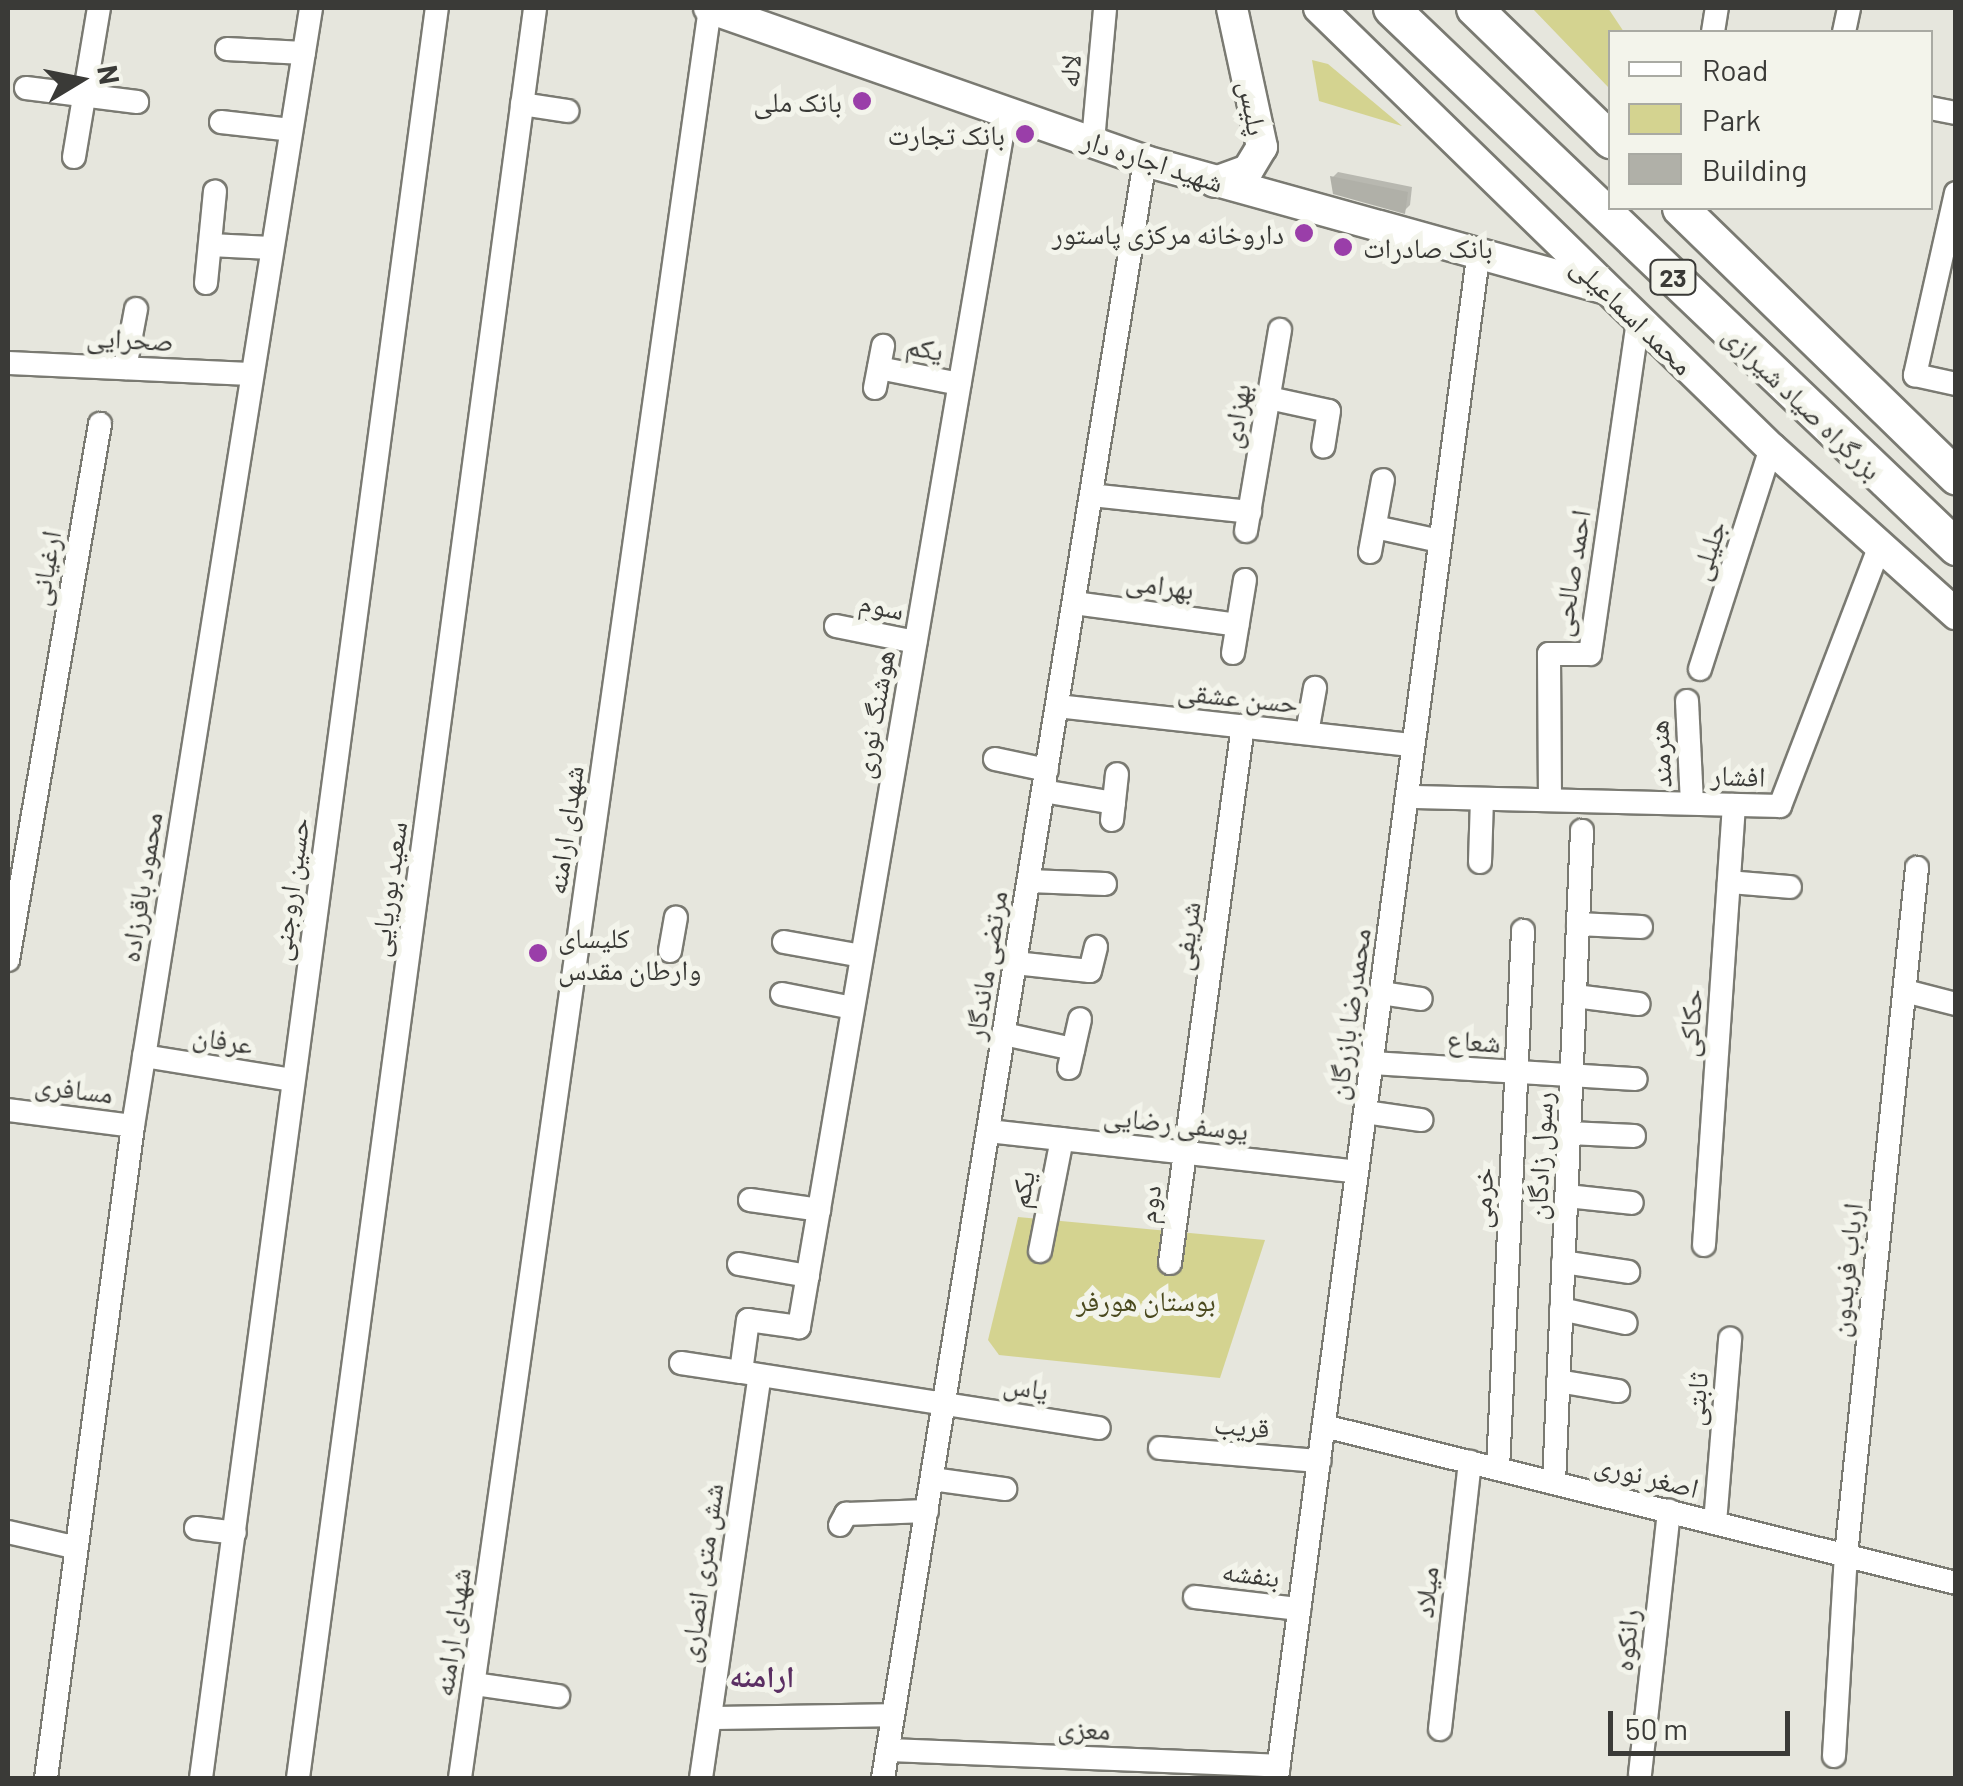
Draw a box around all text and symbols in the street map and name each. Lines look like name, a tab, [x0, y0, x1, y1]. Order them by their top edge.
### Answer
north arrow	[30, 30, 130, 130]
legend	[1608, 30, 1933, 210]
text: Road	[1702, 51, 1768, 87]
street label: لاله	[1051, 53, 1087, 89]
text: N	[91, 63, 128, 87]
street label: پلیس	[1233, 78, 1275, 138]
place label: بانک ملی	[753, 84, 842, 118]
marker: بانک ملی	[851, 90, 873, 112]
text: Park	[1702, 101, 1761, 137]
place label: بانک تجارت	[887, 117, 1005, 151]
street label: شهید اجاره دار	[1078, 121, 1228, 199]
marker: بانک تجارت	[1014, 123, 1036, 145]
text: Building	[1702, 151, 1807, 187]
place label: داروخانه مرکزی پاستور	[1052, 216, 1284, 250]
marker: داروخانه مرکزی پاستور	[1293, 222, 1315, 244]
place label: بانک صادرات	[1363, 230, 1493, 264]
marker: بانک صادرات	[1332, 236, 1354, 258]
street label: محمد اسماعیلی	[1565, 249, 1701, 381]
road number: 23	[1648, 257, 1698, 297]
street label: بزرگراه صیاد شیرازی	[1717, 318, 1889, 486]
street label: صحرایی	[85, 319, 175, 357]
street label: یکم	[904, 327, 946, 367]
street label: بهزادی	[1213, 381, 1257, 451]
street label: احمد صالحی	[1543, 507, 1597, 639]
street label: جلیلی	[1682, 516, 1732, 584]
street label: ارغیانی	[21, 528, 67, 608]
street label: بهرامی	[1124, 563, 1196, 605]
street label: سوم	[856, 584, 908, 626]
street label: هوشنگ نوری	[845, 647, 901, 781]
street label: حسن عشقی	[1176, 673, 1300, 719]
street label: هنرمند	[1640, 719, 1678, 789]
street label: افشار	[1710, 757, 1766, 793]
street label: شهدای ارامنه	[538, 763, 590, 897]
street label: محمود باقرزاده	[112, 809, 168, 965]
street label: حسین اروجنی	[262, 815, 316, 963]
street label: سعید بوریایی	[361, 819, 413, 959]
street label: مرتضی ماندگار	[957, 888, 1013, 1042]
street label: شریفی	[1164, 899, 1206, 973]
place label: کلیسای وارطان مقدس	[558, 920, 701, 986]
street label: محمدرضا بازرگان	[1319, 926, 1377, 1102]
marker: کلیسای وارطان مقدس	[527, 942, 549, 964]
street label: حکاکی	[1670, 988, 1708, 1058]
street label: عرفان	[190, 1018, 256, 1060]
street label: شعاع	[1446, 1021, 1502, 1059]
street label: مسافری	[33, 1067, 115, 1109]
street label: رسول زادگان	[1519, 1091, 1559, 1221]
street label: یوسفی رضایی	[1102, 1098, 1250, 1146]
street label: خرمی	[1463, 1167, 1499, 1229]
street label: یکم	[1001, 1168, 1041, 1210]
street label: دوم	[1129, 1183, 1167, 1225]
street label: ارباب فریدون	[1821, 1201, 1869, 1339]
park label: بوستان هورفر	[1076, 1283, 1216, 1317]
street label: یاس	[1001, 1366, 1051, 1406]
street label: ثابتی	[1676, 1371, 1714, 1427]
street label: قریب	[1213, 1406, 1271, 1444]
street label: اصغر نوری	[1591, 1446, 1703, 1504]
street label: شش متری انصاری	[671, 1481, 729, 1665]
street label: بنفشه	[1220, 1553, 1282, 1593]
street label: شهدای ارامنه	[425, 1565, 477, 1699]
street label: میلاد	[1406, 1565, 1444, 1619]
street label: رانکوه	[1605, 1607, 1645, 1673]
district label: ارامنه	[729, 1657, 795, 1693]
scale bar	[1613, 1691, 1796, 1753]
street label: معزی	[1057, 1710, 1111, 1746]
text: 50 m	[1625, 1710, 1688, 1746]

